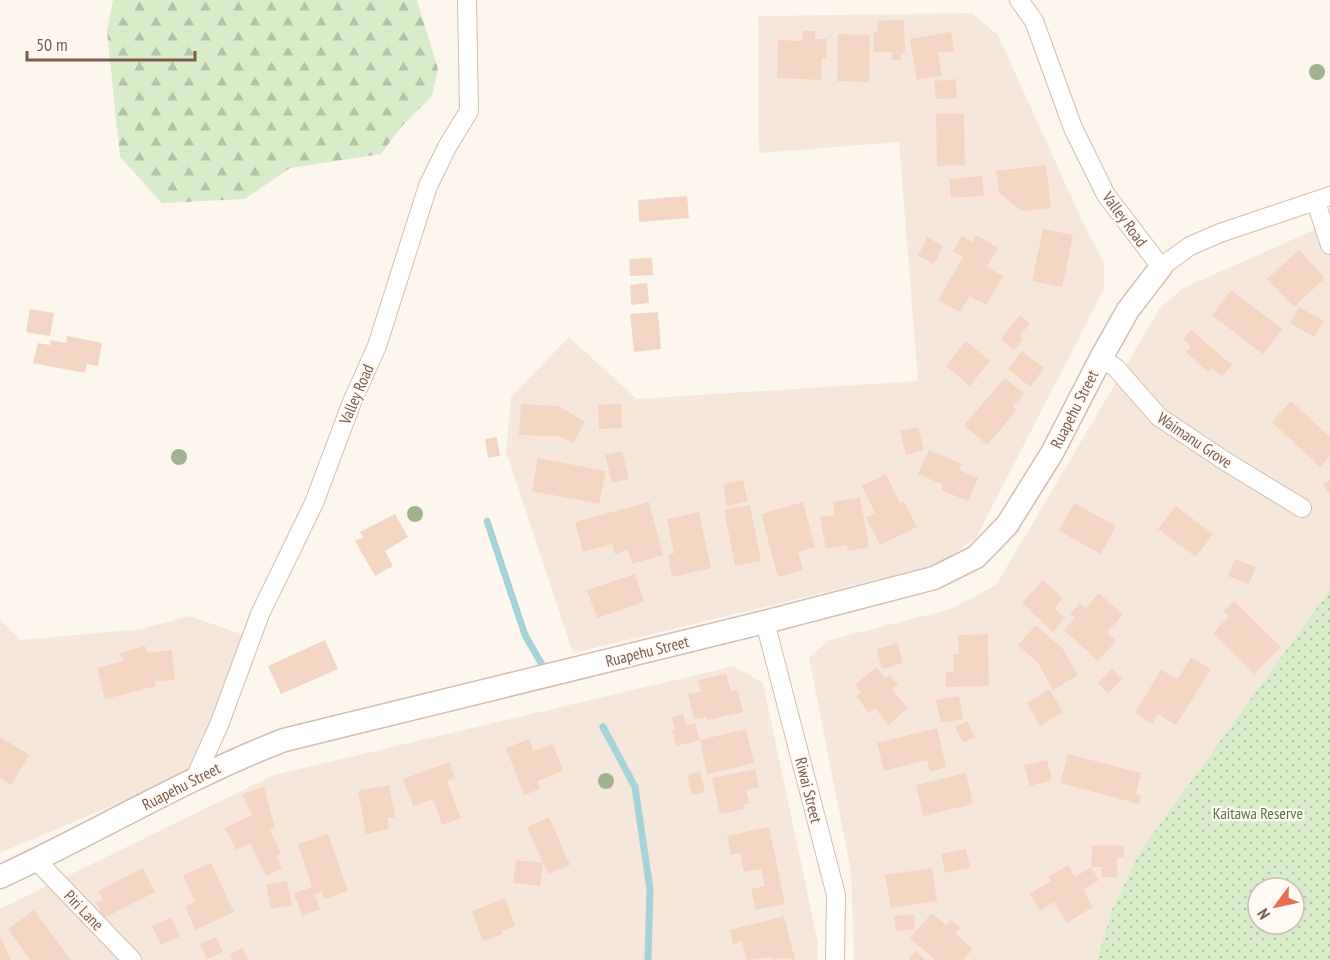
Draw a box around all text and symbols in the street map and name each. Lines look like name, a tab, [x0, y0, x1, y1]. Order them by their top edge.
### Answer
scale bar	[27, 24, 195, 62]
text: 50 m	[36, 33, 68, 56]
street label: Valley Road	[1098, 187, 1152, 250]
street label: Valley Road	[334, 361, 378, 428]
street label: Ruapehu Street	[1046, 366, 1102, 451]
street label: Waimanu Grove	[1154, 408, 1236, 472]
street label: Ruapehu Street	[603, 631, 691, 671]
street label: Riwai Street	[791, 755, 827, 825]
street label: Ruapehu Street	[139, 758, 224, 814]
park label: Kaitawa Reserve	[1213, 803, 1303, 823]
north arrow	[1246, 876, 1306, 936]
street label: Piri Lane	[60, 886, 108, 934]
text: N	[1253, 905, 1274, 923]

